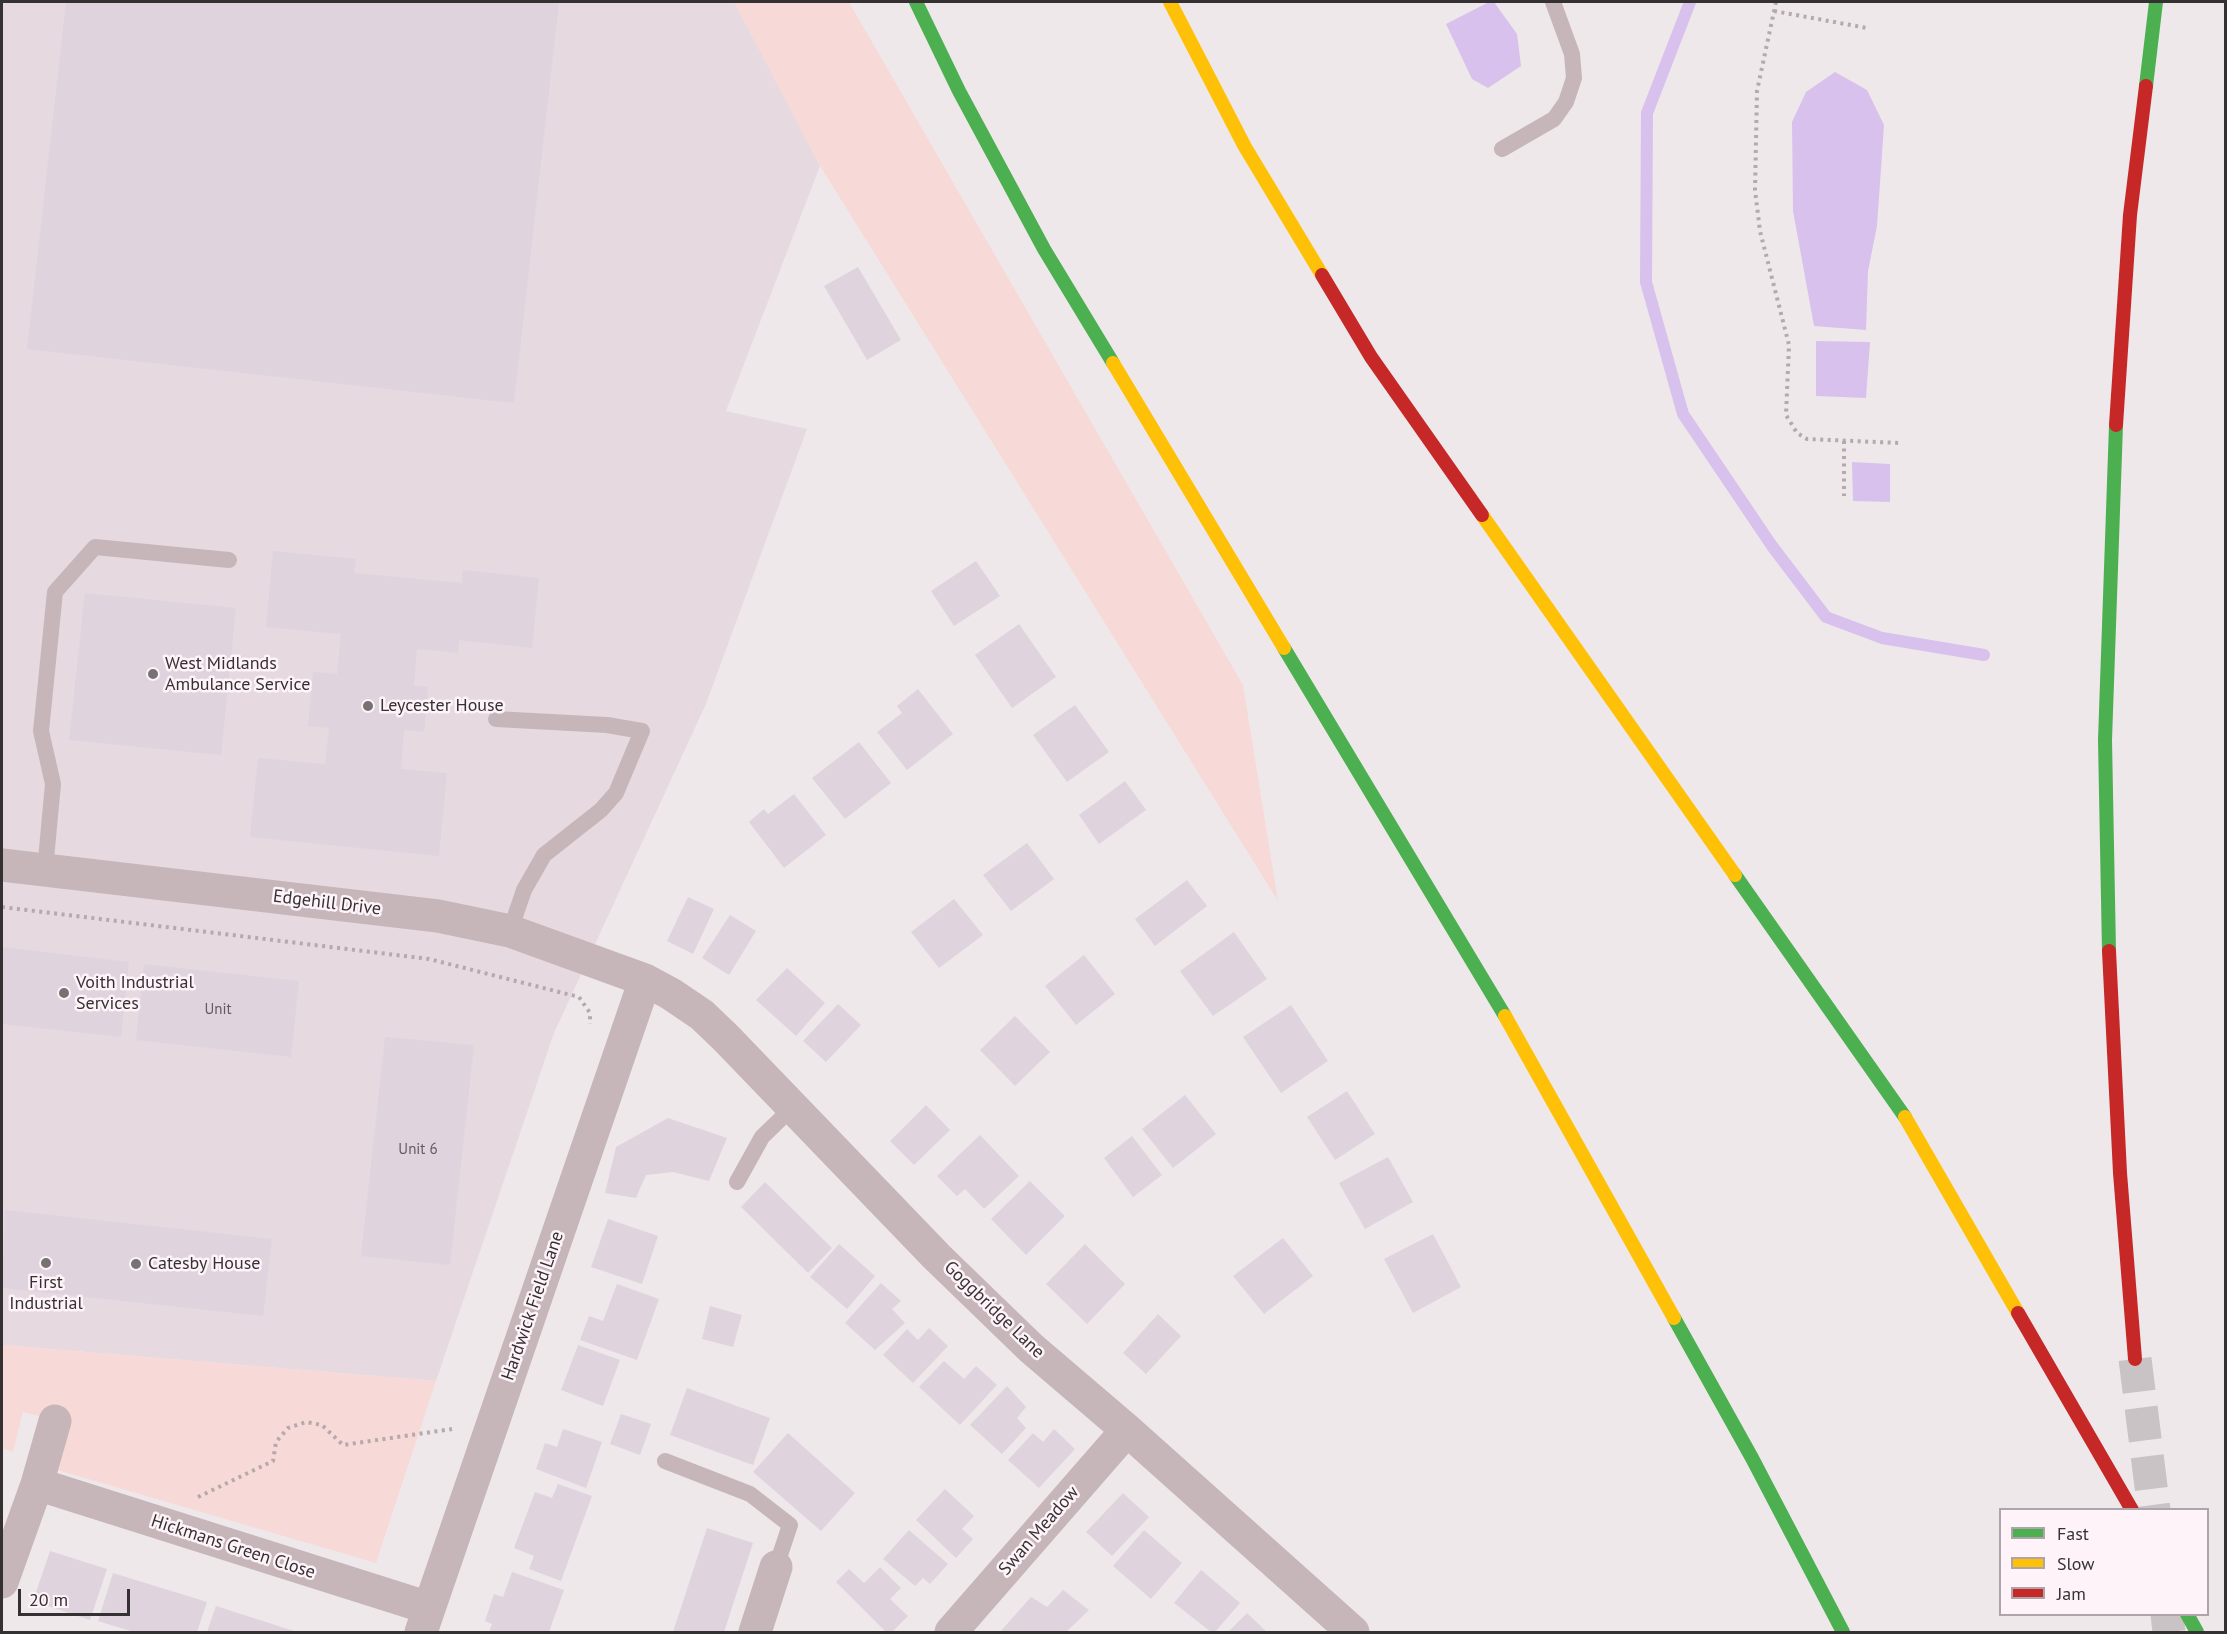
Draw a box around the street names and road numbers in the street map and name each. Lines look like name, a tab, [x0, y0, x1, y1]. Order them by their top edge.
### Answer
street label: Edgehill Drive	[272, 886, 382, 920]
street label: Hardwick Field Lane	[497, 1229, 569, 1383]
street label: Goggbridge Lane	[939, 1257, 1049, 1363]
street label: Swan Meadow	[994, 1482, 1084, 1580]
street label: Hickmans Green Close	[148, 1510, 318, 1584]

